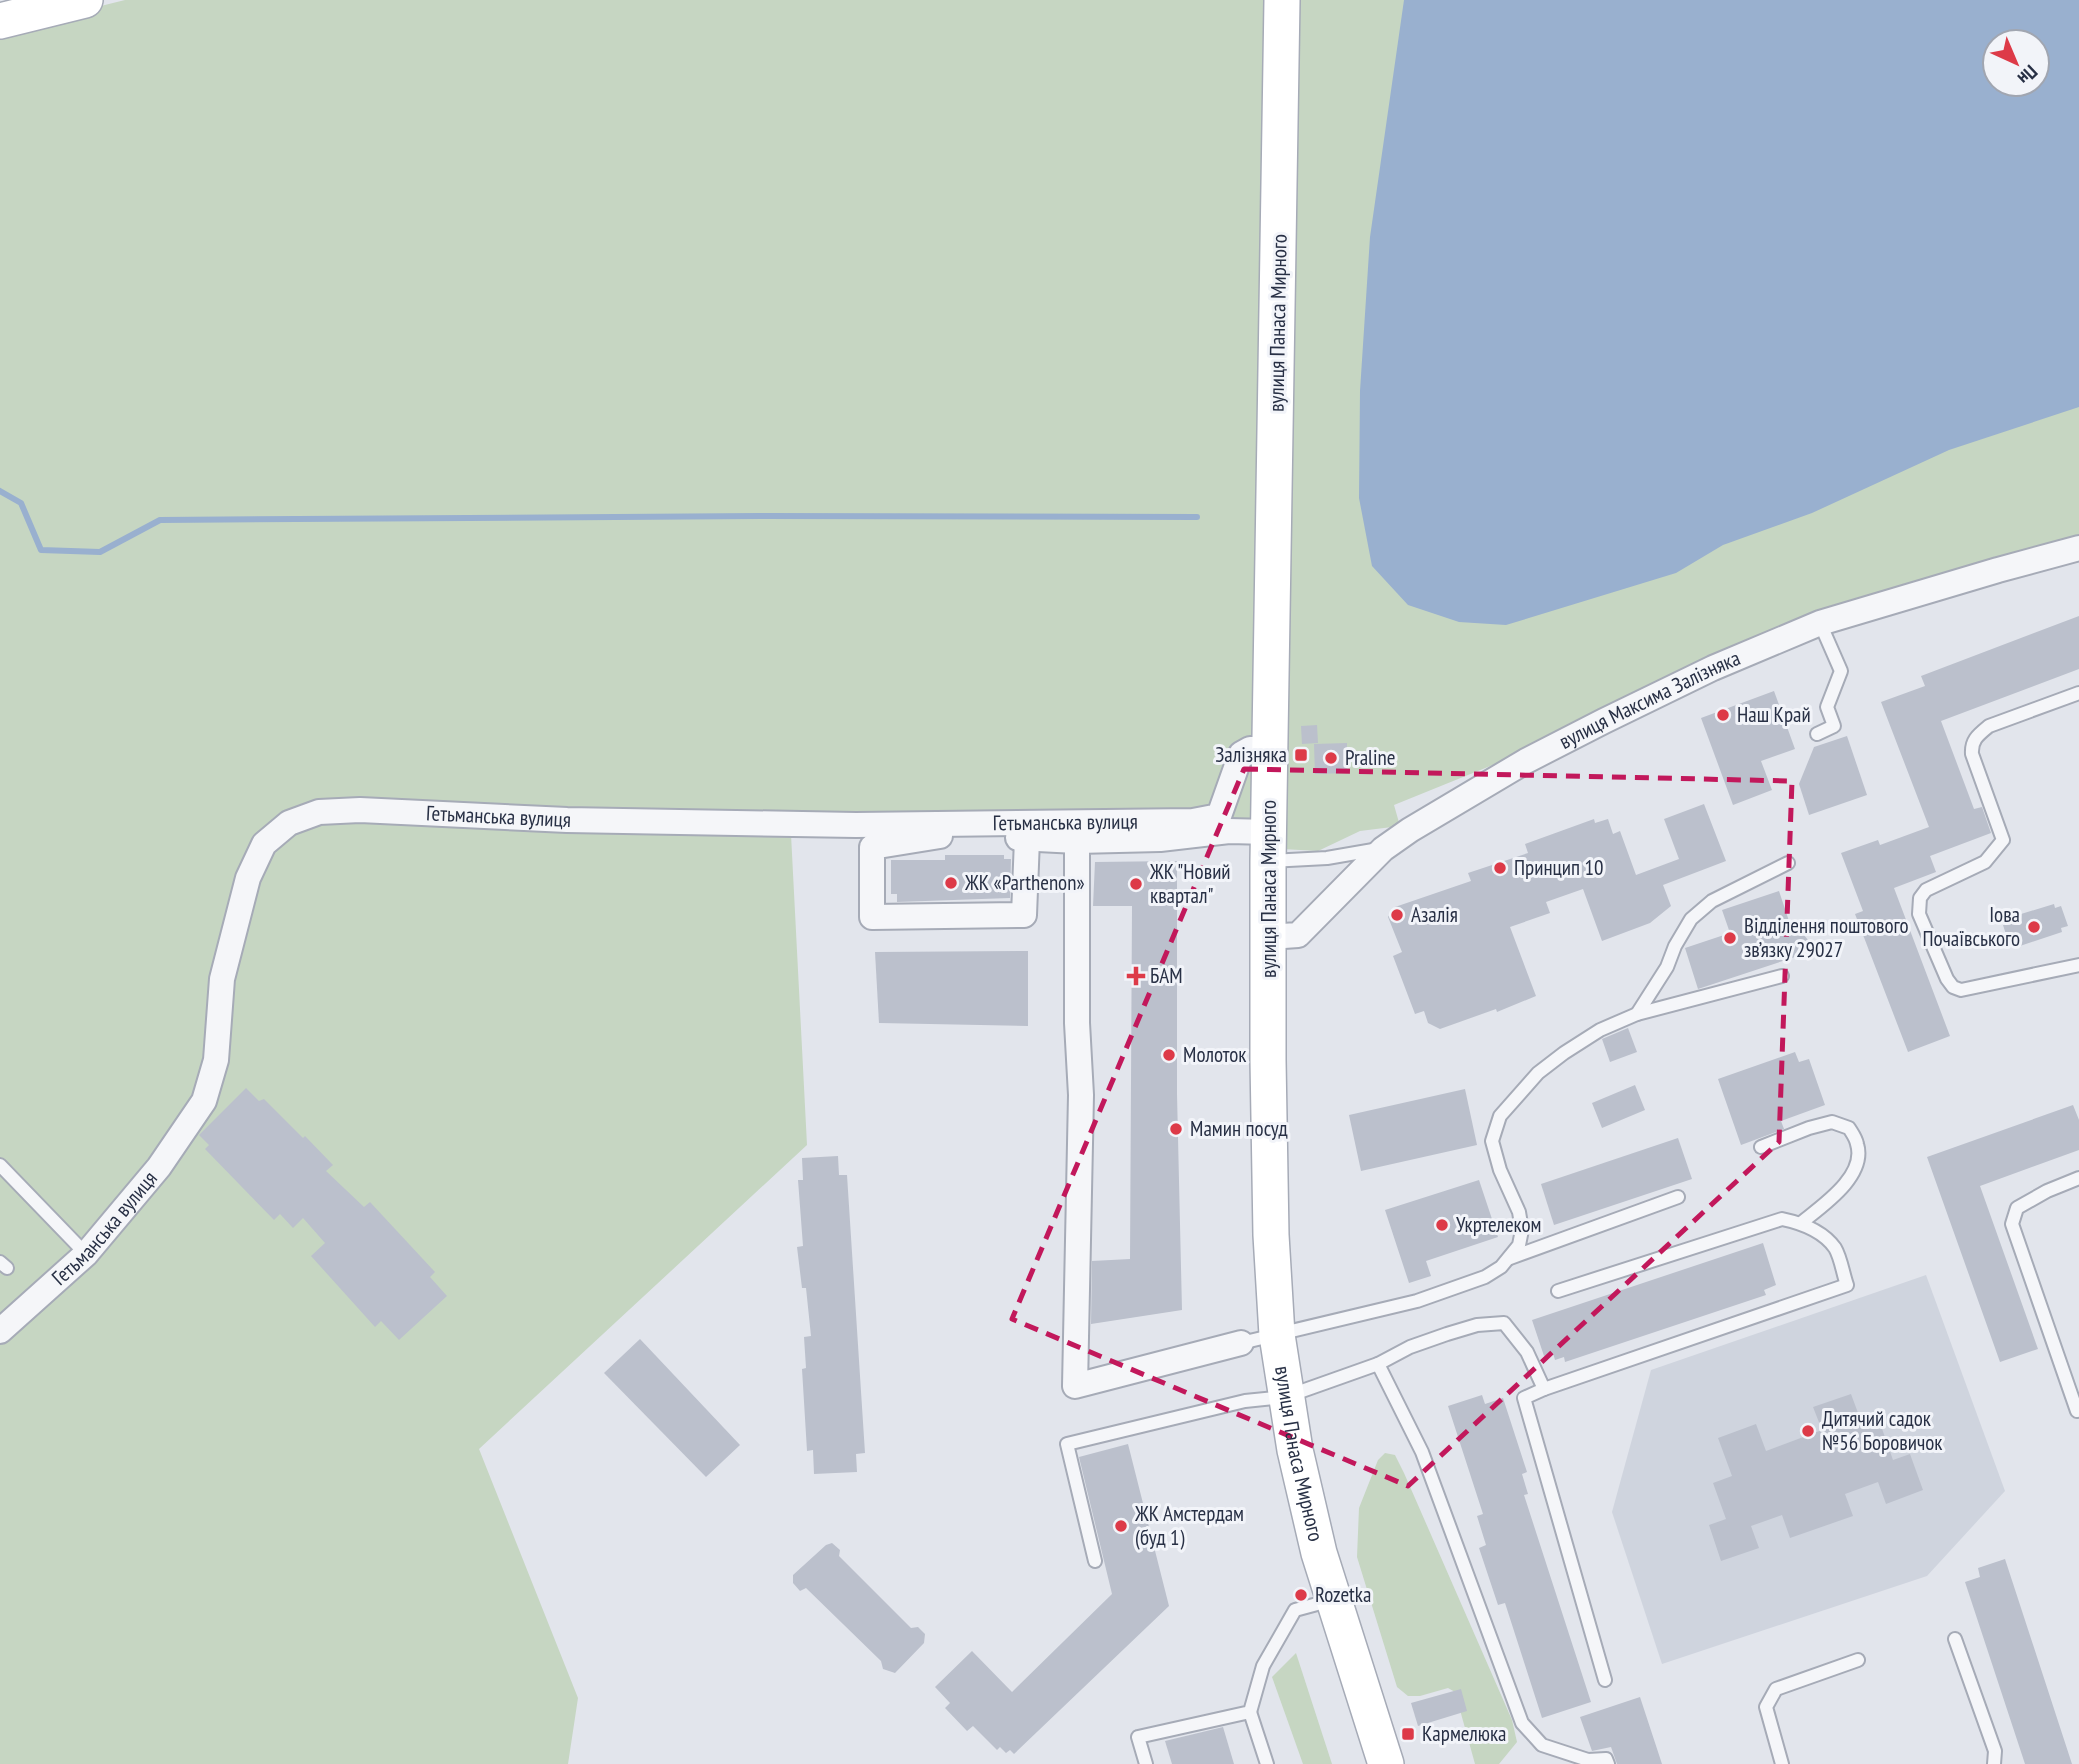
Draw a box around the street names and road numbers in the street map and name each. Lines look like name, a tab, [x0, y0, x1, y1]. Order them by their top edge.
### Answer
street label: вулиця Панаса Мирного	[1262, 234, 1293, 412]
street label: вулиця Максима Залізняка	[1554, 644, 1744, 755]
street label: Гетьманська вулиця	[425, 799, 572, 833]
street label: вулиця Панаса Мирного	[1255, 800, 1282, 978]
street label: Гетьманська вулиця	[993, 808, 1138, 836]
street label: Гетьманська вулиця	[46, 1165, 163, 1291]
street label: вулиця Панаса Мирного	[1269, 1364, 1330, 1544]

